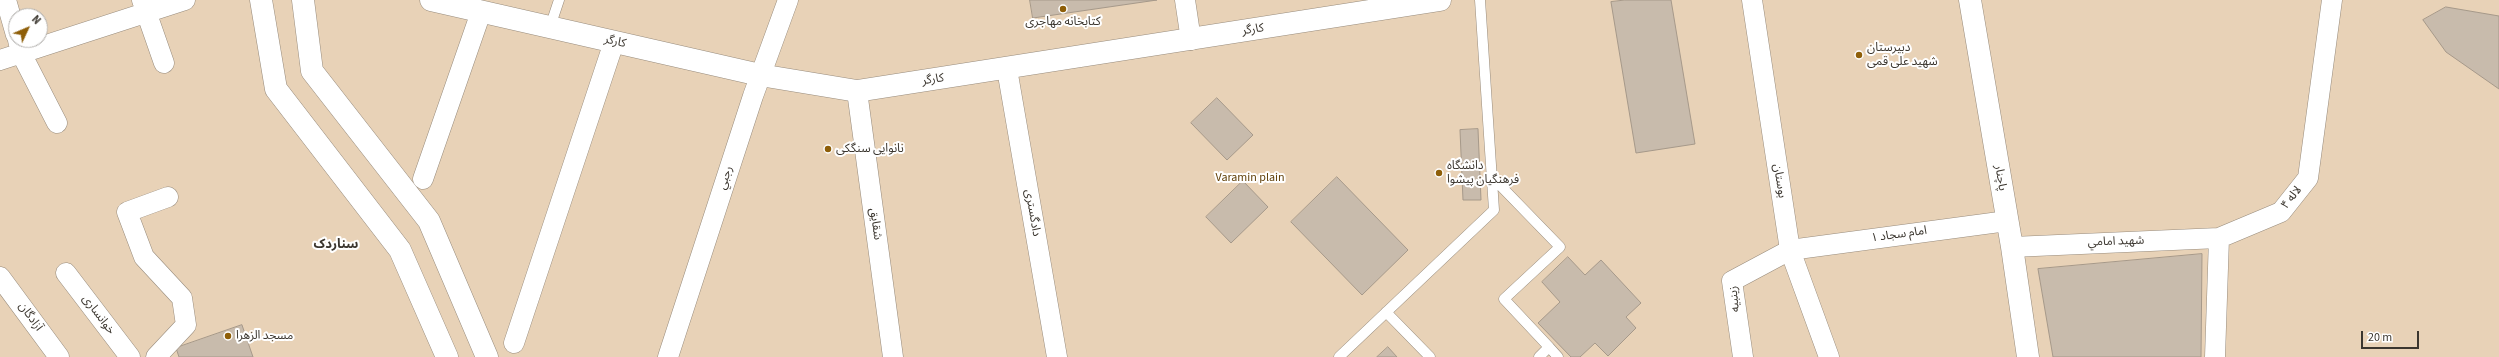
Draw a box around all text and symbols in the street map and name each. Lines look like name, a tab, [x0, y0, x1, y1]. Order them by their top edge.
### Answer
marker: کتابخانه مهاجری	[1058, 4, 1068, 14]
north arrow	[8, 8, 48, 48]
text: N	[28, 12, 44, 28]
place label: کتابخانه مهاجری	[1025, 15, 1101, 29]
street label: کارگر	[1241, 21, 1265, 39]
street label: کارگر	[603, 33, 627, 51]
place label: دبیرستان شهید علی قمی	[1867, 41, 1938, 69]
marker: دبیرستان شهید علی قمی	[1854, 50, 1864, 60]
street label: کارگر	[921, 71, 945, 89]
place label: نانوایی سنگکی	[836, 142, 904, 156]
marker: نانوایی سنگکی	[823, 144, 833, 154]
place label: دانشگاه فرهنگیان پیشوا	[1447, 159, 1519, 187]
street label: بوستان	[1769, 163, 1789, 199]
street label: رجبي	[715, 164, 737, 192]
street label: پاچنار	[1991, 164, 2009, 192]
marker: دانشگاه فرهنگیان پیشوا	[1434, 168, 1444, 178]
park label: Varamin plain	[1215, 171, 1285, 185]
street label: لاله ۴	[2279, 184, 2305, 212]
street label: دادگستری	[1021, 188, 1043, 238]
street label: شقايق	[866, 207, 884, 241]
street label: امام سجاد ۱	[1870, 224, 1928, 246]
street label: شهيد امامي	[2087, 234, 2145, 250]
district label: سناردک	[314, 237, 358, 253]
street label: زينبيه	[1726, 285, 1744, 313]
street label: خوانساری	[78, 292, 118, 338]
street label: آزادگان	[15, 300, 45, 334]
scale bar	[2363, 323, 2421, 349]
place label: مسجد الزهرا	[236, 329, 293, 343]
text: 20 m	[2368, 329, 2392, 346]
marker: مسجد الزهرا	[223, 331, 233, 341]

